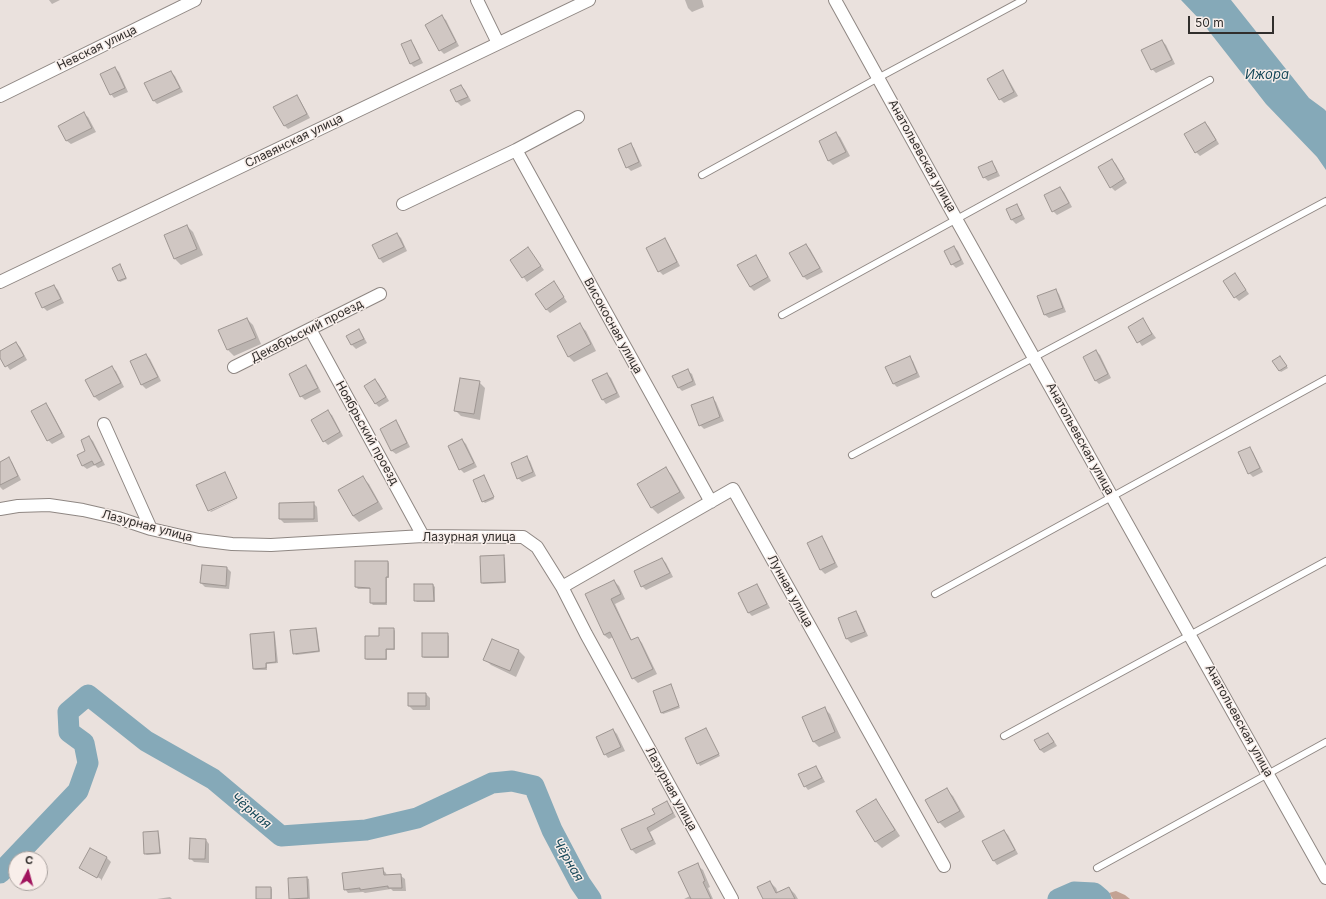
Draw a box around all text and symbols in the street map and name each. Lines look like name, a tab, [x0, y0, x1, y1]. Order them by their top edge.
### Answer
scale bar	[1190, 8, 1276, 34]
text: 50 m	[1195, 15, 1224, 30]
street label: Невская улица	[55, 22, 139, 74]
water label: Ижора	[1245, 67, 1289, 83]
street label: Анатольевская улица	[885, 97, 959, 215]
street label: Славянская улица	[243, 111, 345, 171]
street label: Високосная улица	[581, 276, 645, 376]
street label: Декабрьский проезд	[248, 296, 366, 366]
street label: Ноябрьский проезд	[332, 378, 402, 488]
street label: Анатольевская улица	[1043, 380, 1117, 498]
street label: Лазурная улица	[100, 507, 194, 545]
street label: Лазурная улица	[422, 530, 516, 544]
street label: Лунная улица	[764, 552, 816, 630]
street label: Анатольевская улица	[1202, 662, 1276, 780]
street label: Лазурная улица	[642, 745, 700, 833]
water label: Чёрная	[228, 790, 274, 832]
water label: Чёрная	[549, 836, 587, 884]
north arrow	[8, 851, 48, 891]
text: С	[24, 853, 34, 867]

